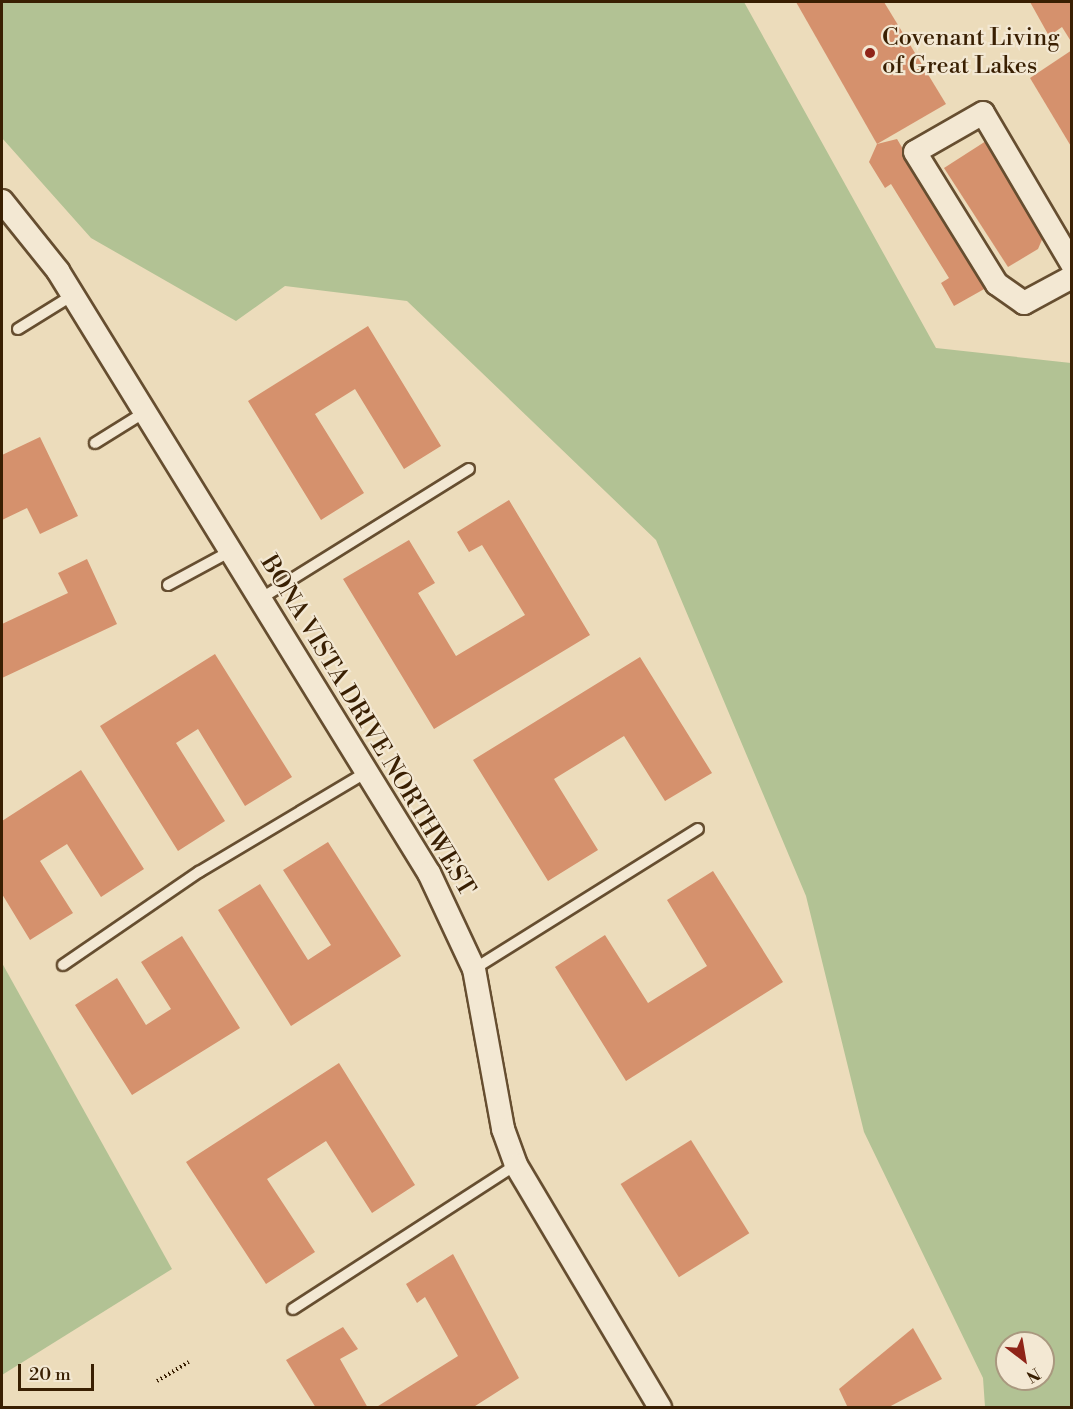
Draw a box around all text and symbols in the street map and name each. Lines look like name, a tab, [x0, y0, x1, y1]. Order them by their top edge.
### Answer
place label: Covenant Living of Great Lakes	[882, 25, 1060, 81]
marker: Covenant Living of Great Lakes	[863, 46, 877, 60]
street label: BONA VISTA DRIVE NORTHWEST	[254, 550, 480, 902]
north arrow	[995, 1331, 1055, 1391]
scale bar	[21, 1352, 98, 1390]
text: 20 m	[29, 1363, 71, 1386]
text: N	[1023, 1363, 1044, 1387]

